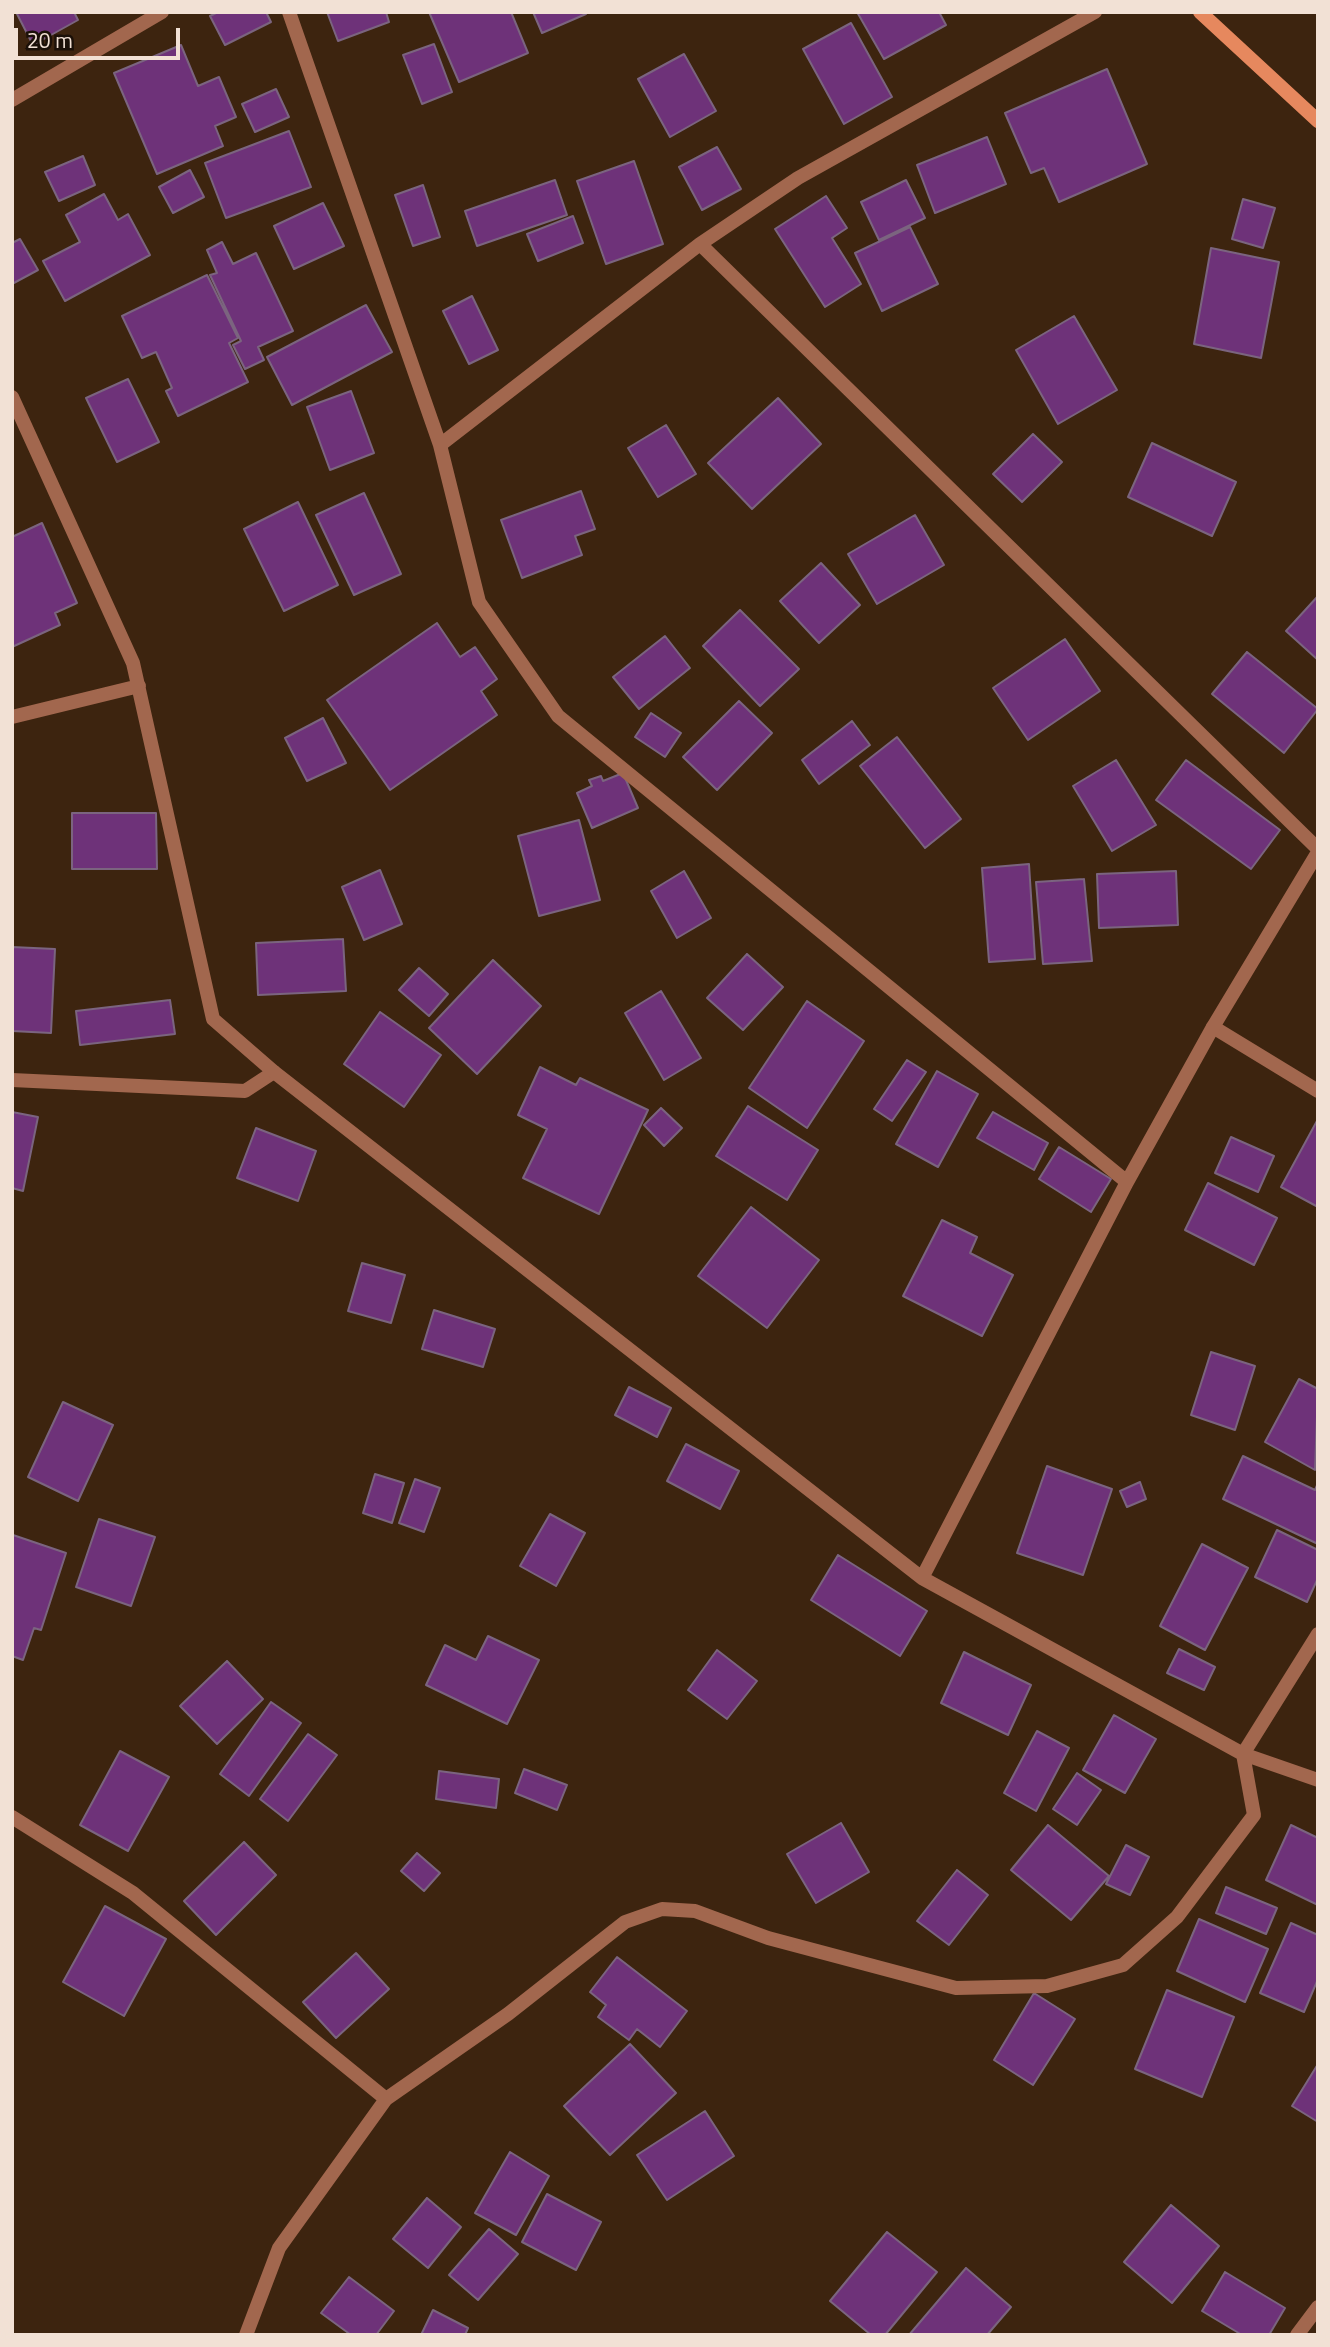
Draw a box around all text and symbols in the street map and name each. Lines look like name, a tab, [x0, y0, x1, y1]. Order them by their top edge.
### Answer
scale bar	[18, 14, 184, 58]
text: 20 m	[27, 24, 73, 56]

